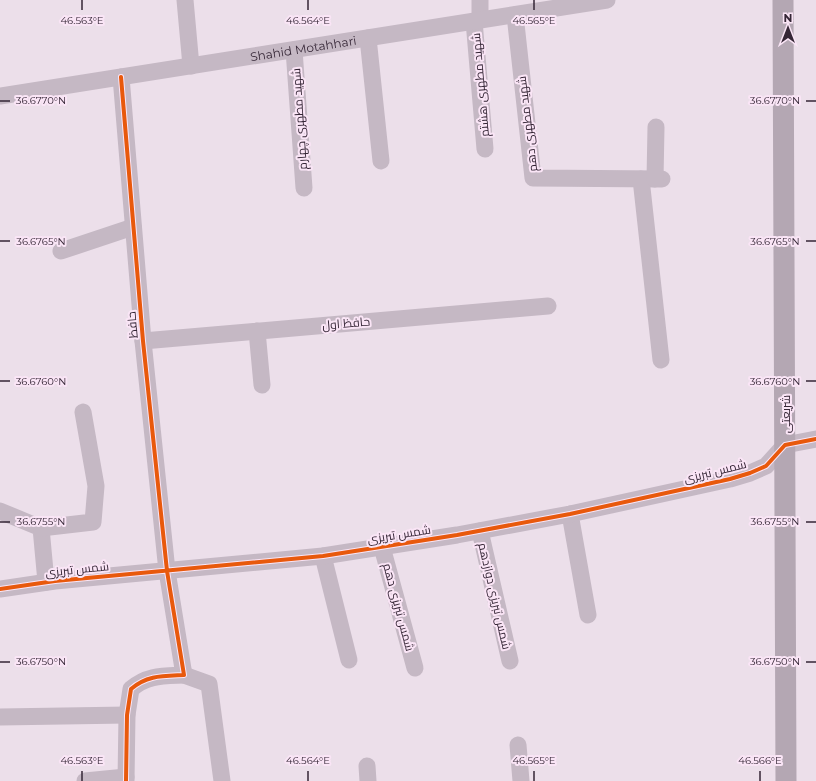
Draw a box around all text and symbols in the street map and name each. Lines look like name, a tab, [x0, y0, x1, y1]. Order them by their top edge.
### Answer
north arrow	[768, 8, 808, 48]
text: N	[784, 11, 792, 25]
text: 46.563°E	[60, 14, 104, 27]
text: 46.564°E	[286, 14, 330, 27]
text: 46.565°E	[512, 14, 556, 27]
street label: Shahid Motahhari	[249, 32, 357, 64]
street label: شهید مطهری هشتم	[468, 32, 493, 138]
street label: شهید مطهری چهارم	[288, 67, 312, 170]
street label: شهید مطهری دهم	[514, 75, 541, 173]
text: 36.6770°N	[16, 94, 66, 107]
text: 36.6770°N	[750, 94, 800, 107]
text: 36.6765°N	[16, 235, 66, 248]
text: 36.6765°N	[750, 235, 800, 248]
street label: حافظ	[123, 311, 141, 339]
street label: حافظ اول	[321, 313, 371, 333]
text: 36.6760°N	[16, 375, 66, 388]
text: 36.6760°N	[750, 375, 800, 388]
street label: شریعتی	[778, 395, 793, 433]
street label: شمس تبریزی	[682, 456, 748, 486]
text: 36.6755°N	[17, 515, 66, 528]
text: 36.6755°N	[751, 515, 800, 528]
street label: شمس تبریزی	[366, 522, 432, 546]
street label: شمس تبریزی دوازدهم	[474, 541, 515, 651]
street label: شمس تبریزی	[44, 558, 110, 580]
street label: شمس تبریزی دهم	[379, 561, 418, 653]
text: 36.6750°N	[16, 655, 66, 668]
text: 36.6750°N	[750, 655, 800, 668]
text: 46.563°E	[60, 754, 104, 767]
text: 46.564°E	[286, 754, 330, 767]
text: 46.565°E	[512, 754, 556, 767]
text: 46.566°E	[738, 754, 782, 767]

